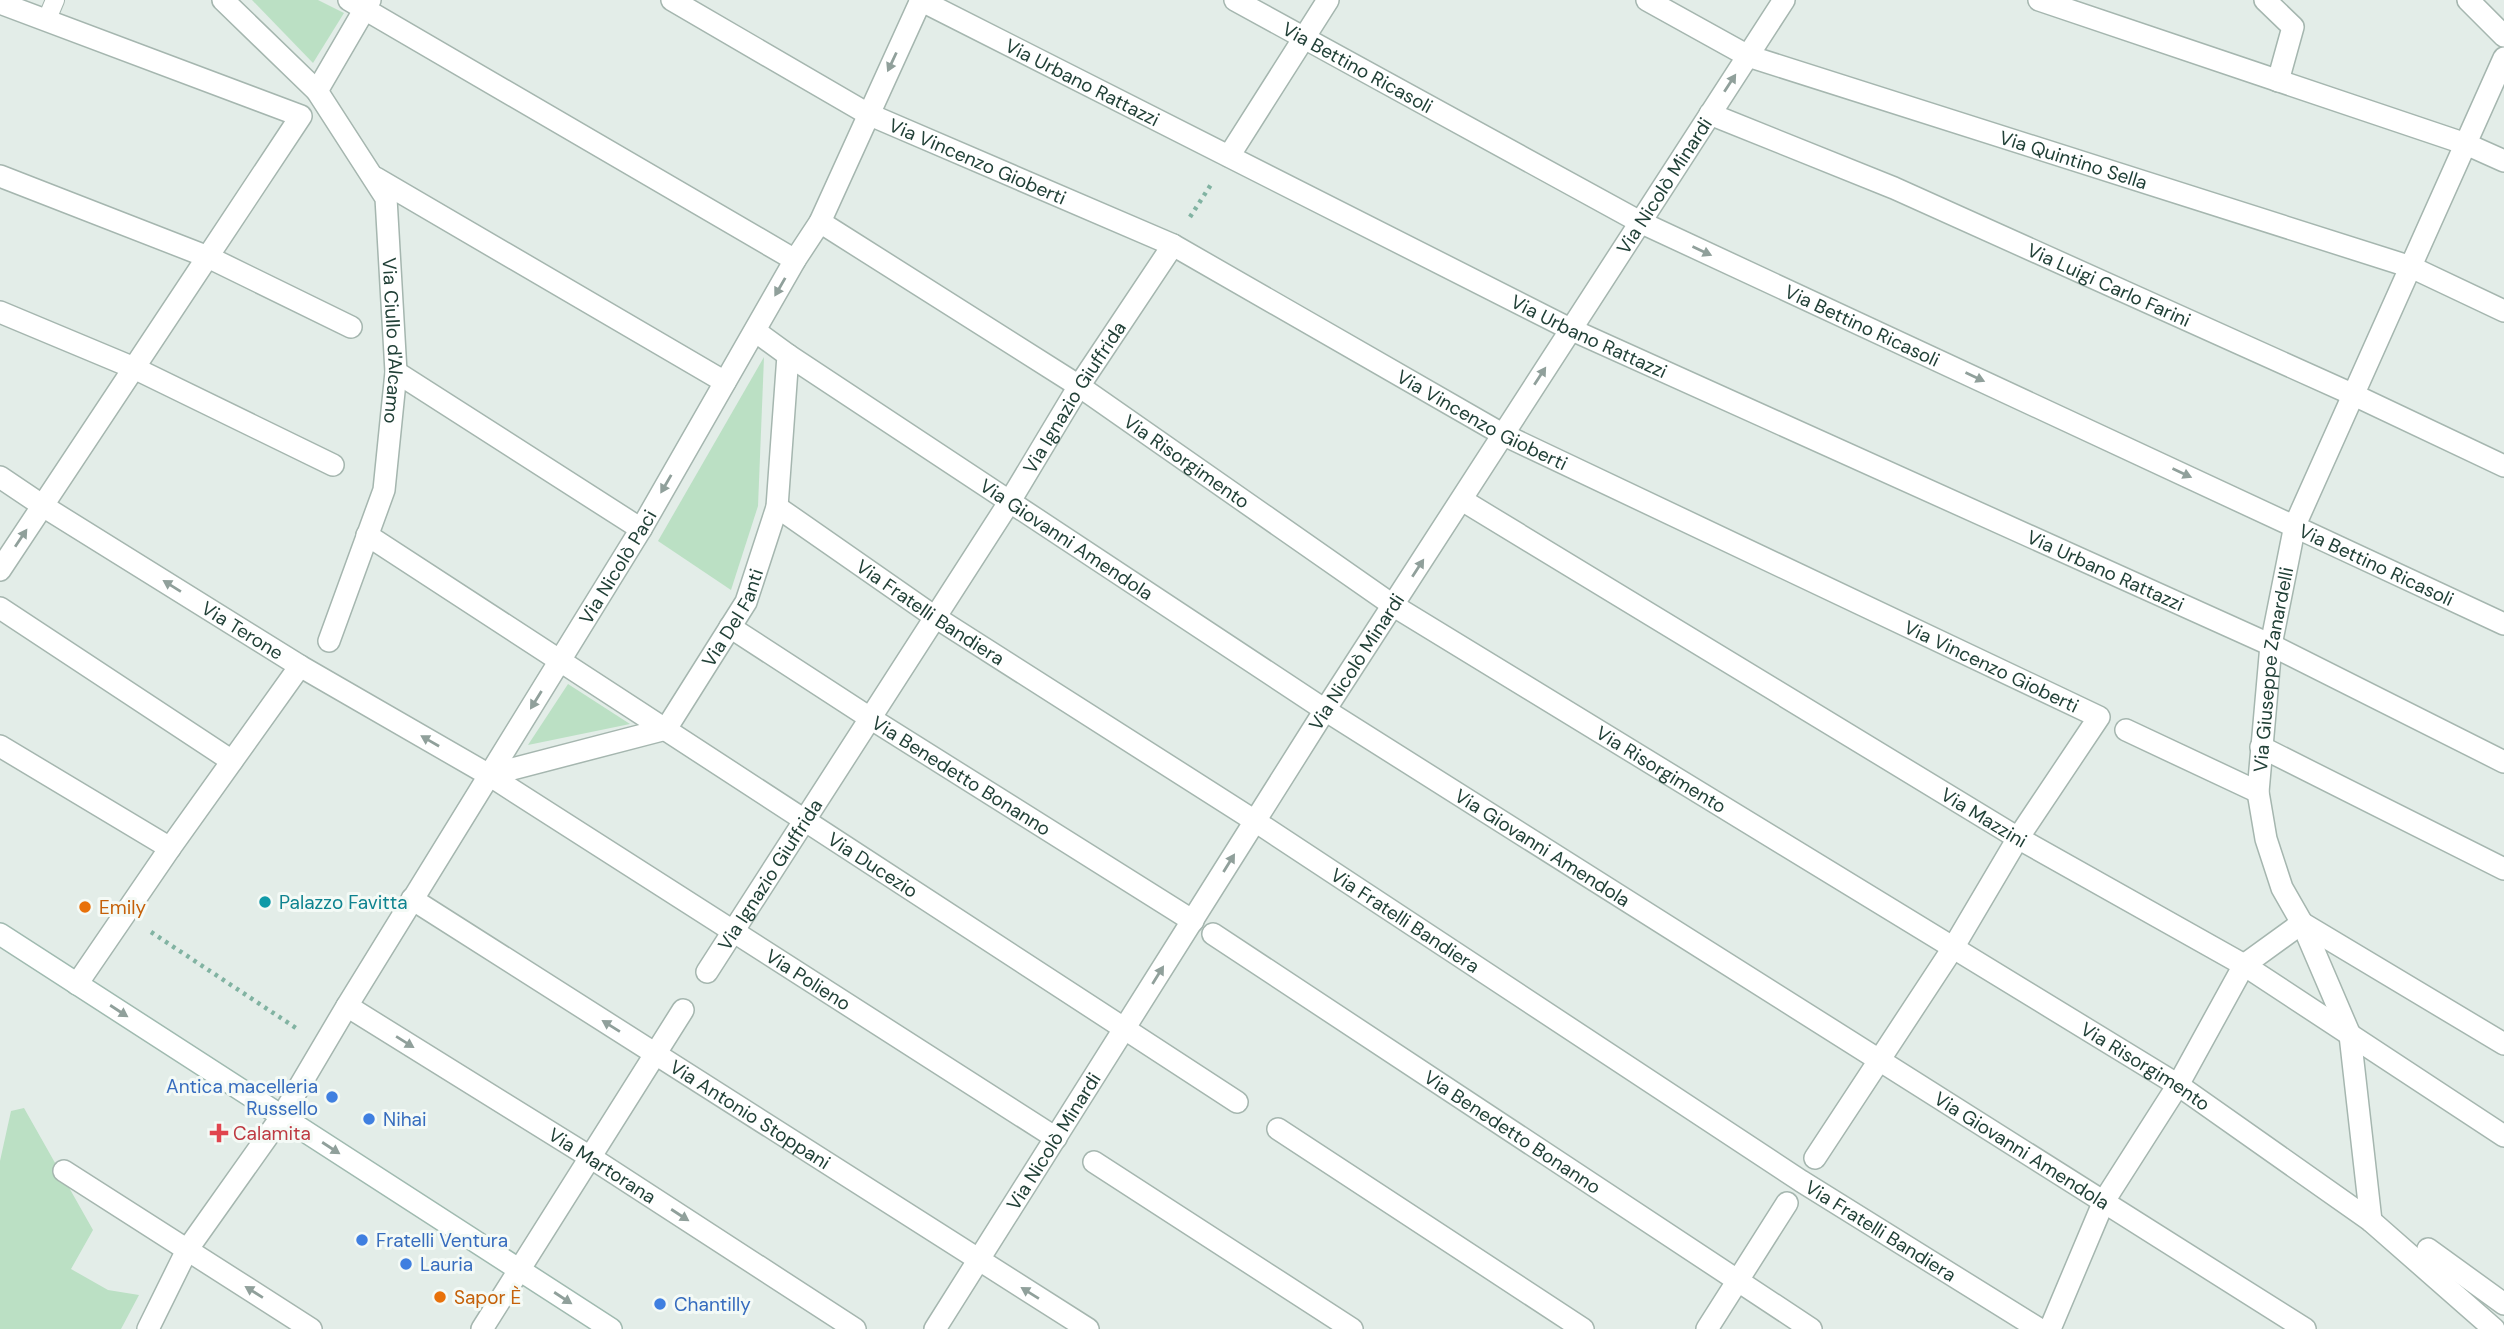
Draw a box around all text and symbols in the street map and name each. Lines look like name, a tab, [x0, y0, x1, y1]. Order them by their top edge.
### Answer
street label: Via Bettino Ricasoli	[1278, 16, 1437, 119]
street label: Via Urbano Rattazzi	[1001, 33, 1164, 132]
one-way arrow	[886, 52, 898, 72]
one-way arrow	[1724, 73, 1737, 92]
street label: Via Vincenzo Gioberti	[885, 112, 1070, 210]
street label: Via Nicolò Minardi	[1611, 112, 1717, 259]
street label: Via Quintino Sella	[1996, 124, 2150, 195]
street label: Via Luigi Carlo Farini	[2023, 237, 2195, 332]
one-way arrow	[1692, 245, 1712, 257]
street label: Via Ciullo d'Alcamo	[377, 257, 409, 425]
one-way arrow	[774, 277, 786, 297]
street label: Via Bettino Ricasoli	[1781, 279, 1944, 372]
street label: Via Urbano Rattazzi	[1507, 289, 1671, 384]
street label: Via Ignazio Giuffrida	[1017, 316, 1131, 478]
street label: Via Vincenzo Gioberti	[1392, 364, 1572, 476]
one-way arrow	[1533, 367, 1546, 386]
one-way arrow	[1965, 371, 1985, 383]
street label: Via Risorgimento	[1119, 409, 1255, 514]
one-way arrow	[2172, 467, 2192, 479]
street label: Via Giovanni Amendola	[975, 473, 1158, 606]
one-way arrow	[660, 475, 673, 494]
street label: Via Nicolò Paci	[573, 505, 662, 629]
street label: Via Bettino Ricasoli	[2295, 518, 2458, 611]
street label: Via Urbano Rattazzi	[2023, 524, 2188, 617]
one-way arrow	[15, 528, 28, 548]
street label: Via Fratelli Bandiera	[851, 553, 1009, 671]
one-way arrow	[1411, 559, 1424, 578]
street label: Via Del Fanti	[696, 565, 769, 672]
street label: Via Giuseppe Zanardelli	[2247, 565, 2299, 773]
one-way arrow	[162, 580, 181, 593]
street label: Via Nicolò Minardi	[1303, 589, 1410, 735]
street label: Via Terone	[197, 595, 288, 665]
street label: Via Vincenzo Gioberti	[1900, 614, 2083, 718]
one-way arrow	[529, 690, 542, 709]
street label: Via Benedetto Bonanno	[867, 710, 1056, 841]
street label: Via Risorgimento	[1591, 720, 1731, 819]
one-way arrow	[420, 735, 439, 747]
street label: Via Mazzini	[1936, 782, 2032, 853]
street label: Via Giovanni Amendola	[1450, 783, 1635, 912]
street label: Via Ignazio Giuffrida	[712, 794, 828, 955]
street label: Via Ducezio	[823, 826, 923, 903]
one-way arrow	[1222, 853, 1235, 873]
street label: Via Fratelli Bandiera	[1326, 862, 1485, 978]
place label: Palazzo Favitta	[279, 890, 408, 915]
marker: Palazzo Favitta	[257, 894, 273, 910]
place label: Emily	[99, 895, 146, 920]
marker: Emily	[77, 899, 93, 915]
street label: Via Polieno	[761, 943, 856, 1016]
one-way arrow	[1152, 966, 1165, 985]
one-way arrow	[110, 1004, 129, 1017]
street label: Via Risorgimento	[2076, 1016, 2215, 1116]
one-way arrow	[601, 1019, 620, 1032]
one-way arrow	[395, 1035, 414, 1048]
street label: Via Antonio Stoppani	[665, 1054, 835, 1175]
street label: Via Benedetto Bonanno	[1419, 1064, 1606, 1199]
street label: Via Nicolò Minardi	[1001, 1068, 1106, 1215]
place label: Antica macelleria Russello	[166, 1074, 318, 1121]
street label: Via Giovanni Amendola	[1929, 1085, 2114, 1215]
marker: Antica macelleria Russello	[324, 1089, 340, 1105]
place label: Nihai	[383, 1107, 427, 1132]
marker: Nihai	[361, 1111, 377, 1127]
place label: Calamita	[233, 1121, 311, 1146]
street label: Via Martorana	[544, 1122, 661, 1209]
marker: Calamita	[211, 1125, 227, 1141]
one-way arrow	[322, 1141, 340, 1155]
street label: Via Fratelli Bandiera	[1801, 1174, 1961, 1287]
one-way arrow	[670, 1209, 690, 1222]
place label: Fratelli Ventura	[376, 1228, 508, 1253]
marker: Fratelli Ventura	[354, 1232, 370, 1248]
place label: Lauria	[420, 1252, 473, 1277]
marker: Lauria	[398, 1256, 414, 1272]
place label: Sapor È	[454, 1285, 521, 1310]
one-way arrow	[244, 1286, 263, 1299]
one-way arrow	[1020, 1286, 1040, 1299]
marker: Sapor È	[432, 1289, 448, 1305]
one-way arrow	[554, 1291, 572, 1305]
place label: Chantilly	[674, 1292, 751, 1317]
marker: Chantilly	[652, 1296, 668, 1312]

